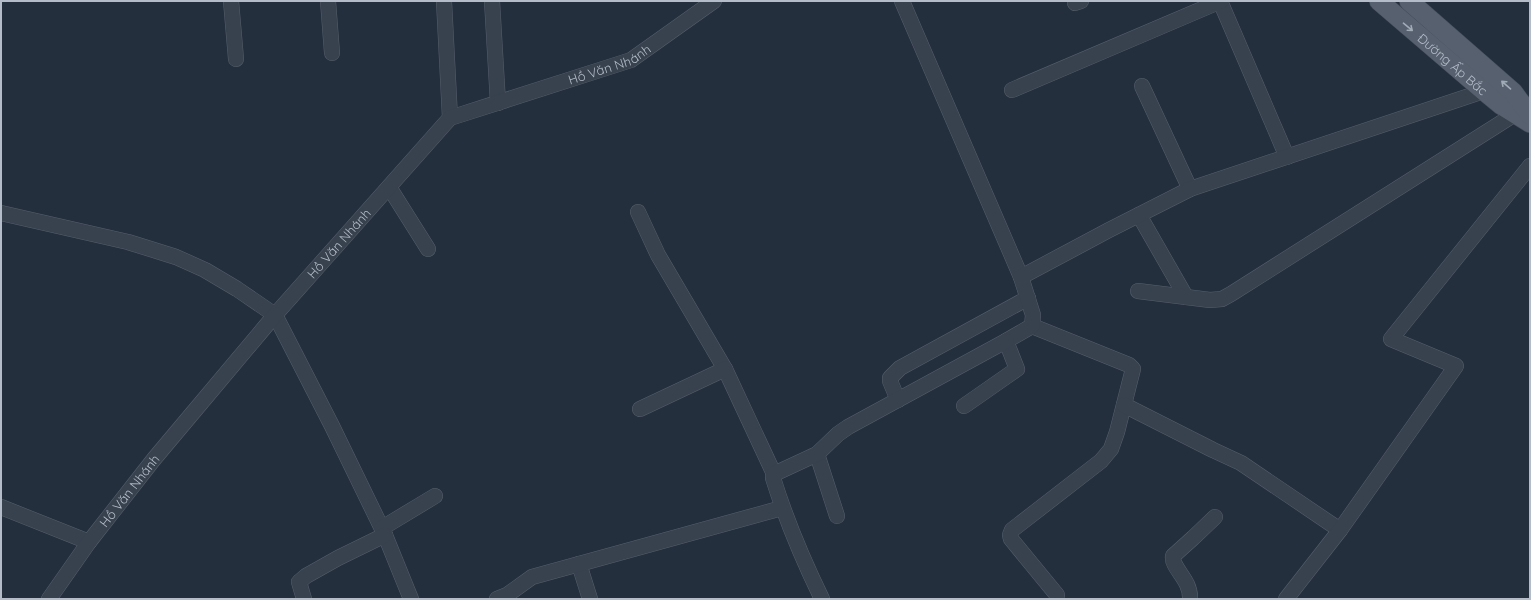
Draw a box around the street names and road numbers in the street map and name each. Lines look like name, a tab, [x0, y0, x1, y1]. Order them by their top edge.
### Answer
street label: Đường Ấp Bắc	[1414, 30, 1491, 99]
street label: Hồ Văn Nhánh	[566, 41, 654, 88]
street label: Hồ Văn Nhánh	[303, 205, 374, 282]
street label: Hồ Văn Nhánh	[96, 451, 163, 530]

